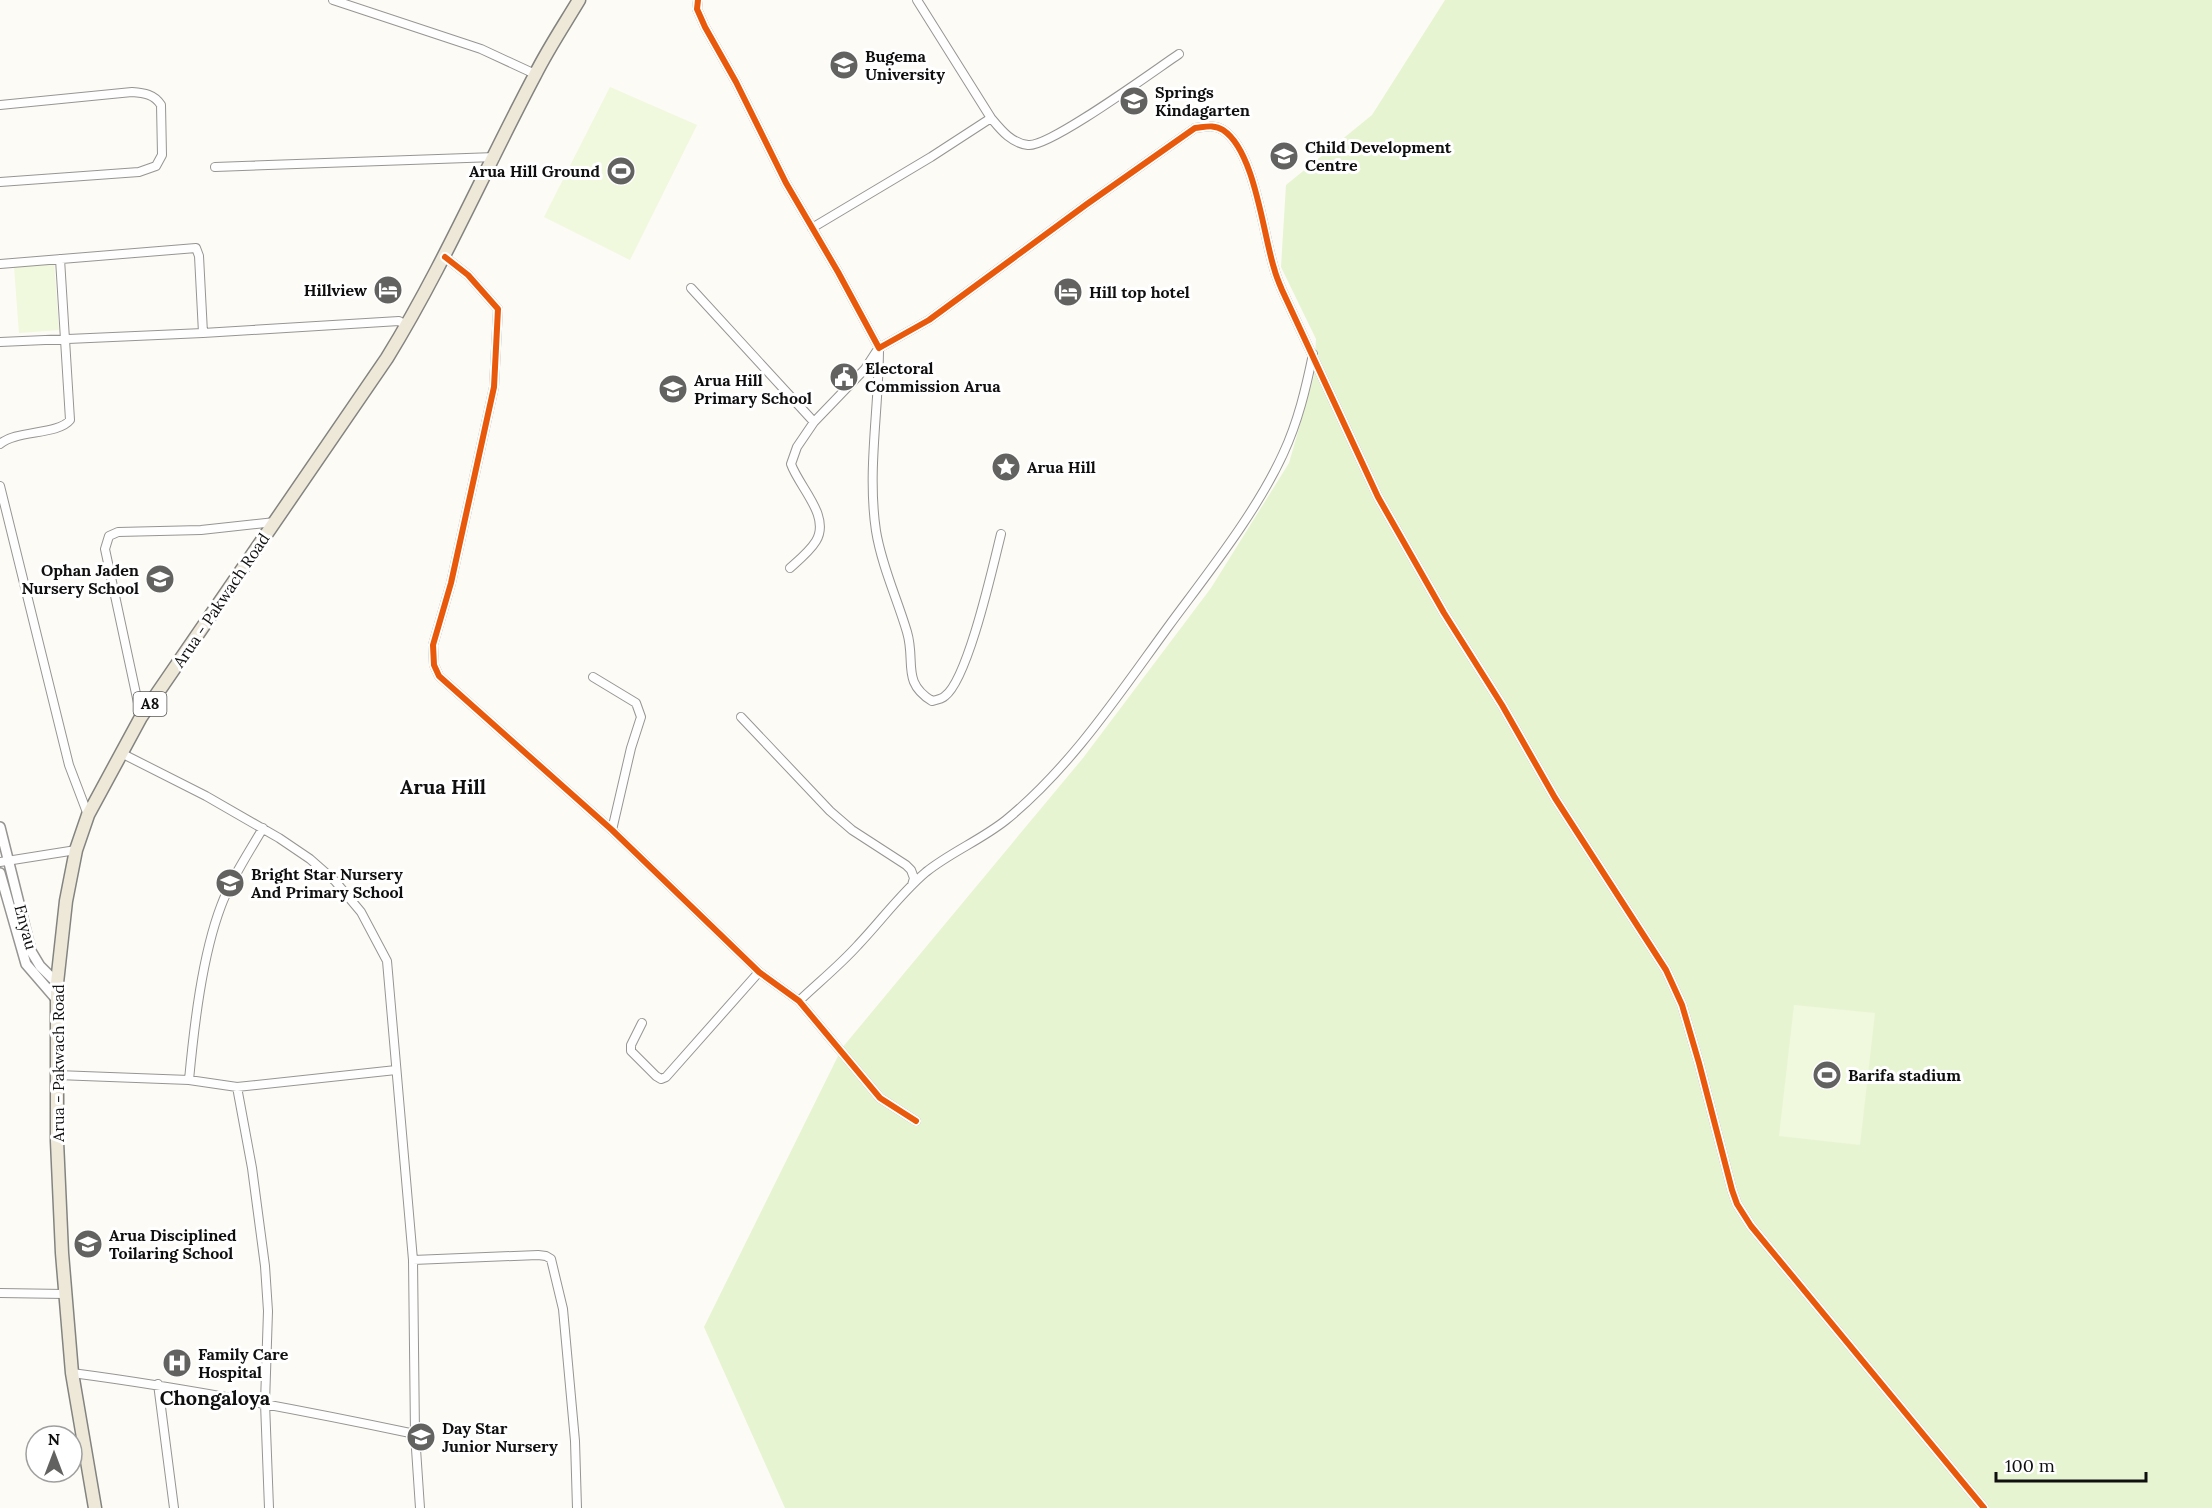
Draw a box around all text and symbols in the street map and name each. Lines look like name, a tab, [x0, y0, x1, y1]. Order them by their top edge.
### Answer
place label: Bugema University	[865, 46, 945, 84]
school or university icon: Bugema University	[828, 49, 860, 81]
place label: Springs Kindagarten	[1155, 82, 1250, 120]
school or university icon: Springs Kindagarten	[1118, 85, 1150, 117]
place label: Child Development Centre	[1305, 137, 1452, 175]
school or university icon: Child Development Centre	[1268, 140, 1300, 172]
sports icon: Arua Hill Ground	[605, 155, 637, 187]
place label: Arua Hill Ground	[469, 161, 600, 181]
hotel icon: Hillview	[372, 274, 404, 306]
hotel icon: Hill top hotel	[1052, 276, 1084, 308]
place label: Hillview	[304, 280, 367, 300]
place label: Hill top hotel	[1089, 282, 1190, 302]
place label: Electoral Commission Arua	[865, 358, 1001, 396]
public building icon: Electoral Commission Arua	[828, 361, 860, 393]
place label: Arua Hill Primary School	[694, 370, 812, 408]
school or university icon: Arua Hill Primary School	[657, 373, 689, 405]
place icon: Arua Hill	[990, 451, 1022, 483]
place label: Arua Hill	[1027, 457, 1096, 477]
street label: Arua - Pakwach Road	[168, 529, 274, 672]
place label: Ophan Jaden Nursery School	[21, 560, 139, 598]
school or university icon: Ophan Jaden Nursery School	[144, 563, 176, 595]
road number: A8	[134, 692, 166, 716]
district label: Arua Hill	[400, 774, 486, 799]
place label: Bright Star Nursery And Primary School	[251, 864, 404, 902]
school or university icon: Bright Star Nursery And Primary School	[214, 867, 246, 899]
street label: Enyau	[10, 902, 42, 952]
street label: Arua - Pakwach Road	[48, 984, 68, 1143]
sports icon: Barifa stadium	[1811, 1059, 1843, 1091]
place label: Barifa stadium	[1848, 1065, 1961, 1085]
place label: Arua Disciplined Toilaring School	[109, 1225, 237, 1263]
school or university icon: Arua Disciplined Toilaring School	[72, 1228, 104, 1260]
place label: Family Care Hospital	[198, 1344, 289, 1382]
hospital icon: Family Care Hospital	[161, 1347, 193, 1379]
district label: Chongaloya	[160, 1385, 271, 1410]
place label: Day Star Junior Nursery	[442, 1418, 558, 1456]
school or university icon: Day Star Junior Nursery	[405, 1421, 437, 1453]
north arrow	[24, 1424, 84, 1484]
text: N	[48, 1429, 60, 1449]
scale bar	[1996, 1445, 2146, 1483]
text: 100 m	[2005, 1454, 2055, 1477]

